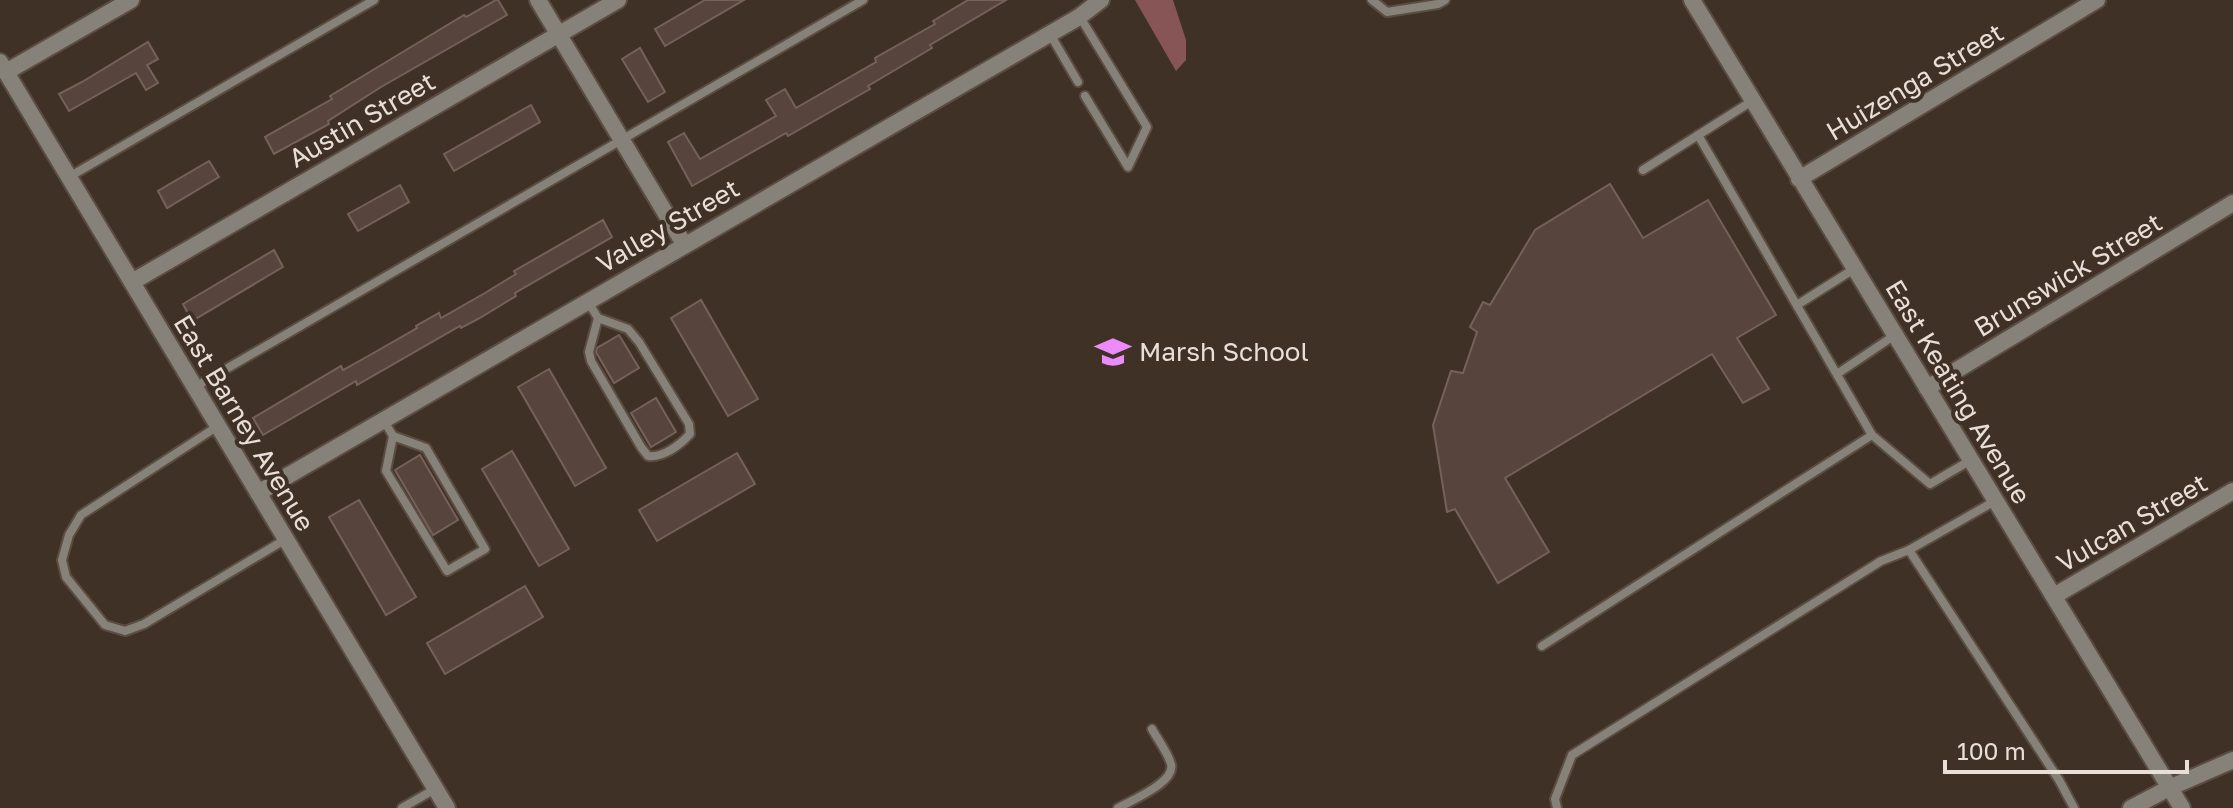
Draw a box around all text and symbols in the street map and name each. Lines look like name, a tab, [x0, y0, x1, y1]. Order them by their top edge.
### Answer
street label: Huizenga Street	[1821, 17, 2009, 147]
street label: Austin Street	[283, 65, 440, 174]
street label: Valley Street	[591, 172, 745, 279]
street label: Brunswick Street	[1968, 206, 2167, 343]
street label: East Keating Avenue	[1879, 274, 2038, 509]
street label: East Barney Avenue	[168, 309, 321, 536]
school or university icon: Marsh School	[1094, 333, 1132, 371]
place label: Marsh School	[1139, 336, 1309, 367]
street label: Vulcan Street	[2051, 467, 2212, 578]
scale bar	[1945, 724, 2187, 774]
text: 100 m	[1957, 736, 2026, 765]

